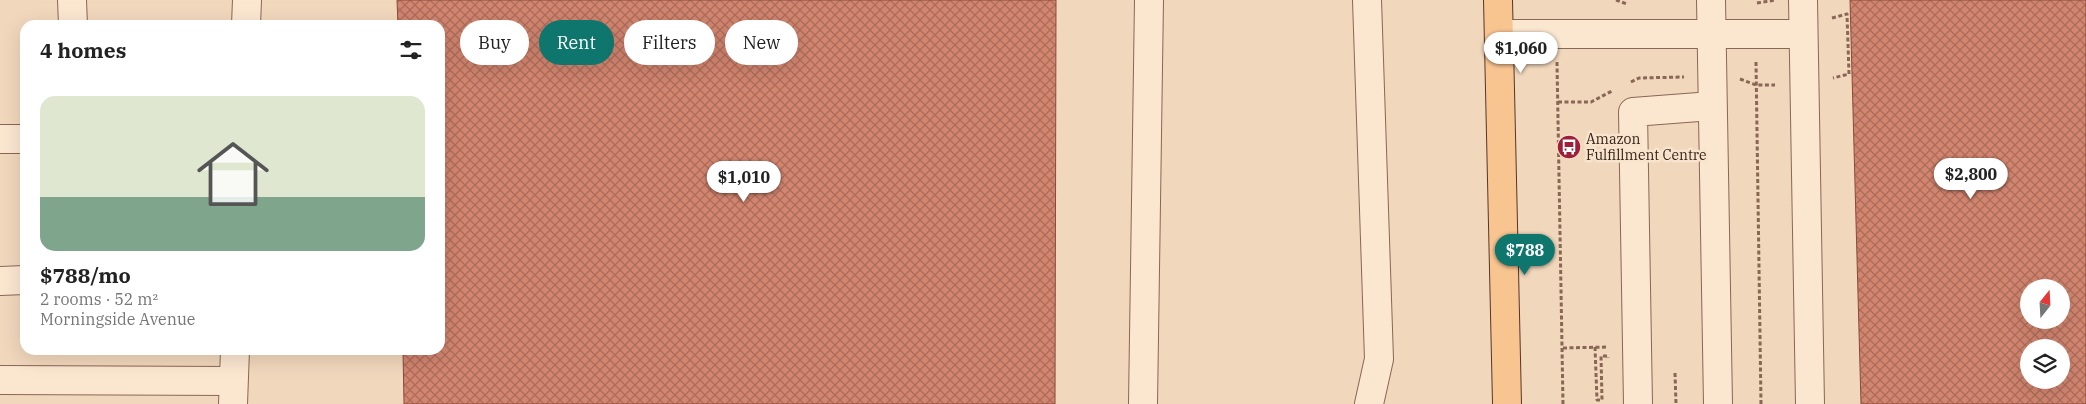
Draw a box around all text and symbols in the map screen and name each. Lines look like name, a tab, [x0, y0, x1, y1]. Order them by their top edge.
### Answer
chip: Buy	[460, 20, 529, 65]
chip: Rent	[539, 20, 614, 65]
chip: Filters	[624, 20, 715, 65]
chip: New	[725, 20, 798, 65]
pin: $1,060	[1480, 32, 1562, 74]
text: 4 homes	[40, 36, 126, 64]
icon: filters	[397, 36, 425, 64]
text: $1,060	[1495, 38, 1547, 58]
icon: home	[188, 129, 278, 219]
place label: Amazon Fulfillment Centre	[1586, 130, 1707, 164]
bus stop icon: Amazon Fulfillment Centre	[1556, 134, 1582, 160]
pin: $2,800	[1930, 158, 2012, 200]
pin: $1,010	[703, 160, 785, 203]
text: $2,800	[1945, 164, 1997, 184]
text: $1,010	[718, 167, 770, 187]
pin: $788	[1495, 234, 1555, 276]
text: $788	[1506, 240, 1544, 260]
text: $788/mo	[40, 261, 131, 289]
north arrow	[2020, 279, 2070, 329]
map controls	[2020, 279, 2070, 389]
text: 2 rooms · 52 m²	[40, 289, 158, 309]
text: Morningside Avenue	[40, 309, 195, 329]
button: layers	[2020, 339, 2070, 389]

